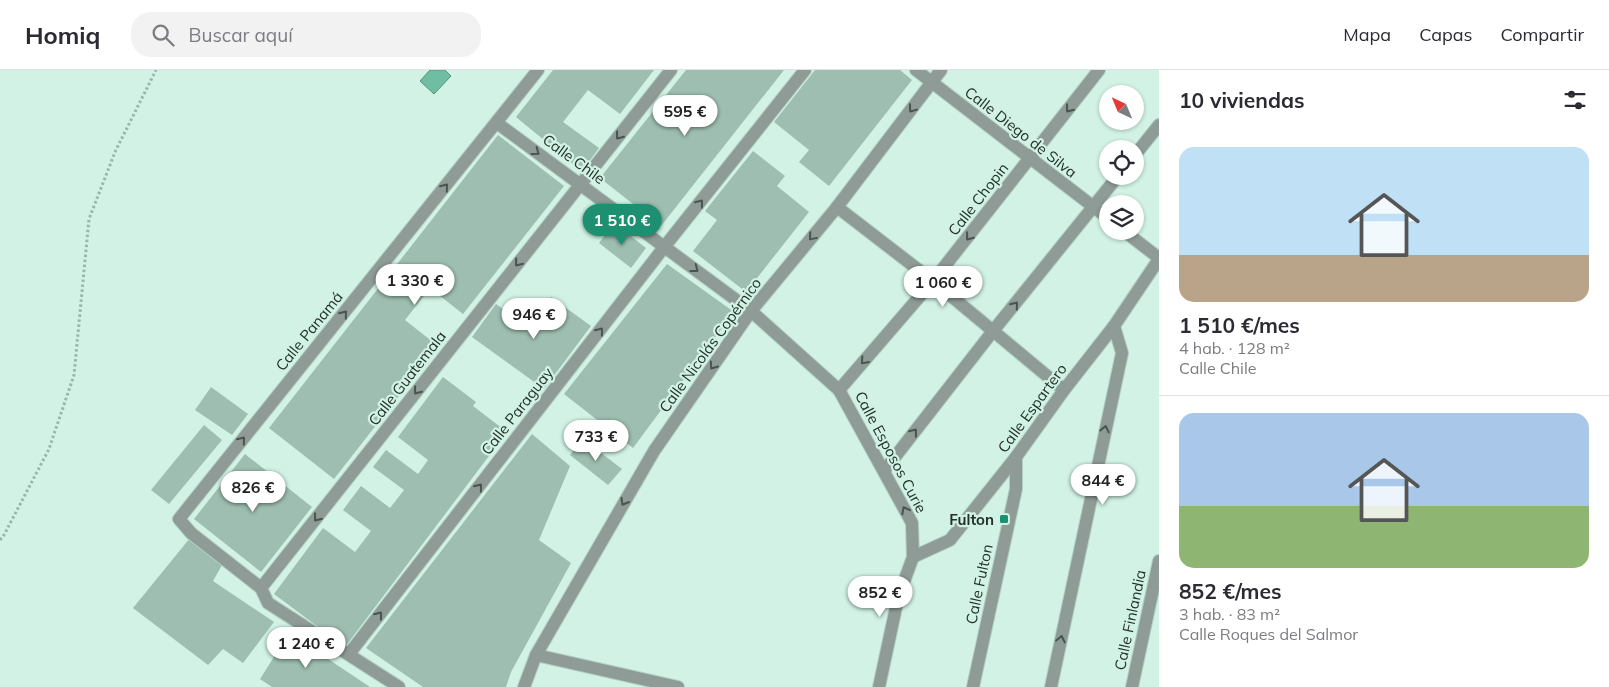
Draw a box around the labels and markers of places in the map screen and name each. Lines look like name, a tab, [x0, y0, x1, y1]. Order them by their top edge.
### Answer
pin: 595 €	[650, 94, 720, 137]
pin: 1 510 €	[576, 204, 668, 246]
pin: 1 330 €	[369, 264, 461, 306]
pin: 1 060 €	[897, 266, 989, 308]
pin: 946 €	[499, 298, 569, 340]
pin: 733 €	[561, 420, 631, 462]
pin: 844 €	[1068, 464, 1138, 506]
pin: 826 €	[218, 470, 288, 513]
place label: Fulton	[949, 510, 994, 529]
marker: Fulton	[998, 513, 1010, 525]
pin: 852 €	[845, 576, 915, 618]
pin: 1 240 €	[260, 626, 352, 669]

